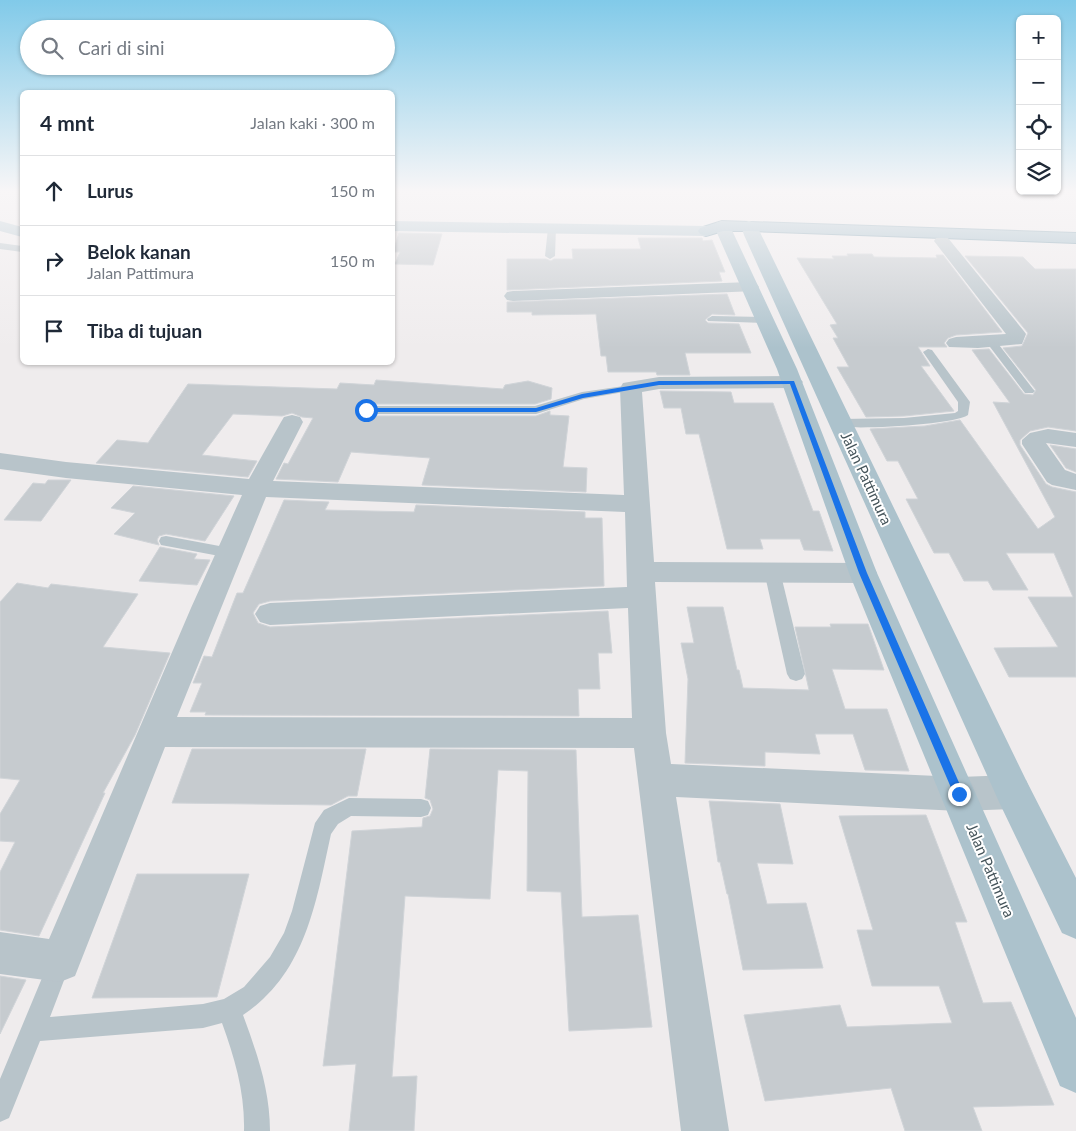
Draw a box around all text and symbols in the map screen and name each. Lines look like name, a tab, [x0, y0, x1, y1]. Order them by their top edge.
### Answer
map controls	[1016, 15, 1061, 195]
button: +	[1016, 15, 1061, 60]
search box	[20, 20, 395, 75]
icon: search	[38, 34, 66, 62]
text: Cari di sini	[78, 36, 165, 59]
button: −	[1016, 60, 1061, 105]
button: locate	[1016, 105, 1061, 150]
text: 4 mnt	[40, 110, 94, 135]
text: Jalan kaki · 300 m	[250, 113, 375, 132]
button: layers	[1016, 150, 1061, 195]
icon: ahead	[40, 177, 68, 205]
text: Lurus	[87, 179, 133, 202]
text: 150 m	[330, 181, 375, 200]
text: Belok kanan	[87, 240, 191, 263]
icon: right	[40, 247, 68, 275]
text: 150 m	[330, 251, 375, 270]
text: Jalan Pattimura	[87, 263, 194, 282]
icon: arrive	[40, 317, 68, 345]
text: Tiba di tujuan	[87, 319, 202, 342]
route start	[355, 399, 378, 422]
street label: Jalan Pattimura	[838, 429, 896, 527]
route end	[948, 783, 971, 806]
street label: Jalan Pattimura	[963, 820, 1019, 920]

